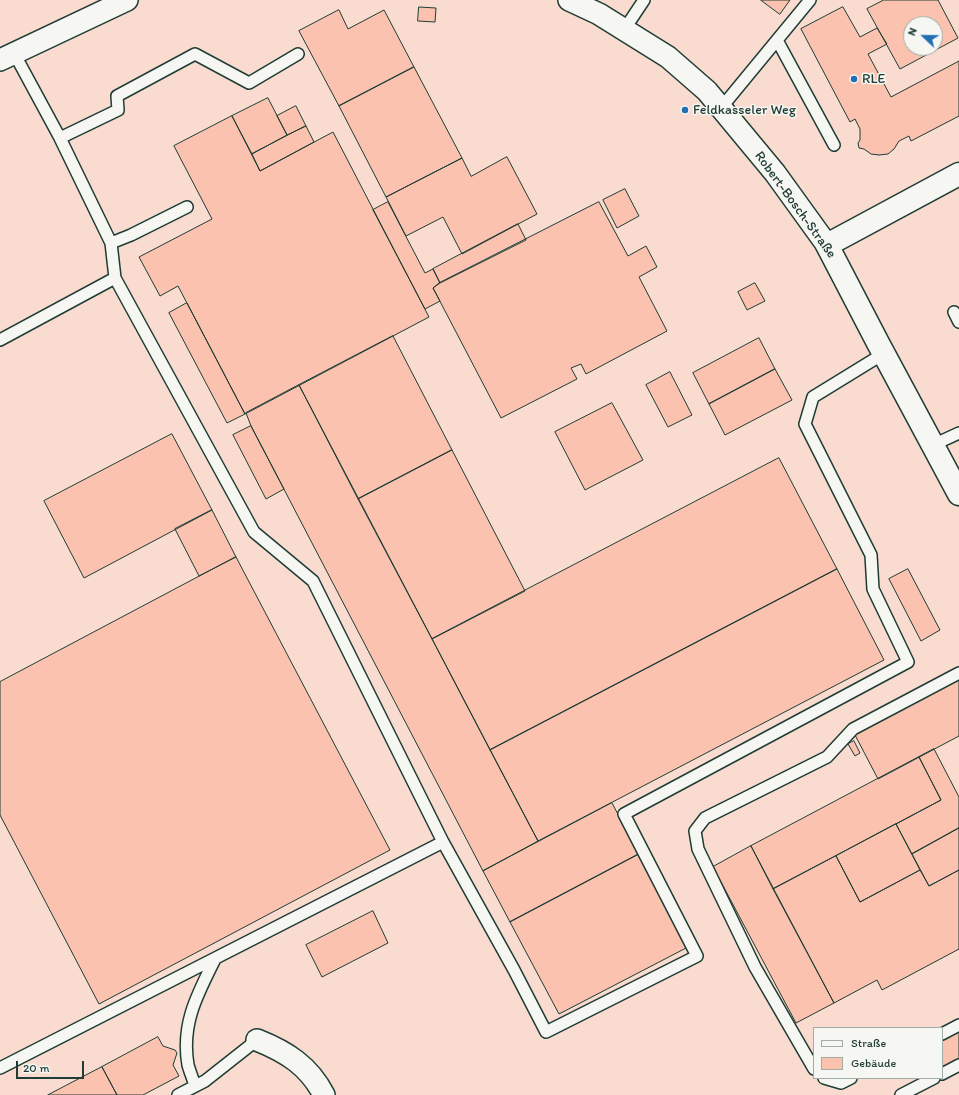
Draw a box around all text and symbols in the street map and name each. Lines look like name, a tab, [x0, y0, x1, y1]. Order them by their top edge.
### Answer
north arrow	[903, 16, 943, 56]
text: N	[905, 26, 920, 38]
place label: RLE	[862, 71, 885, 87]
marker: RLE	[849, 74, 859, 84]
place label: Feldkasseler Weg	[693, 102, 796, 118]
marker: Feldkasseler Weg	[680, 105, 690, 115]
street label: Robert-Bosch-Straße	[750, 148, 840, 262]
legend	[813, 1027, 943, 1079]
text: Straße	[851, 1036, 886, 1050]
scale bar	[18, 1053, 86, 1079]
text: Gebäude	[851, 1056, 896, 1070]
text: 20 m	[23, 1061, 50, 1075]

